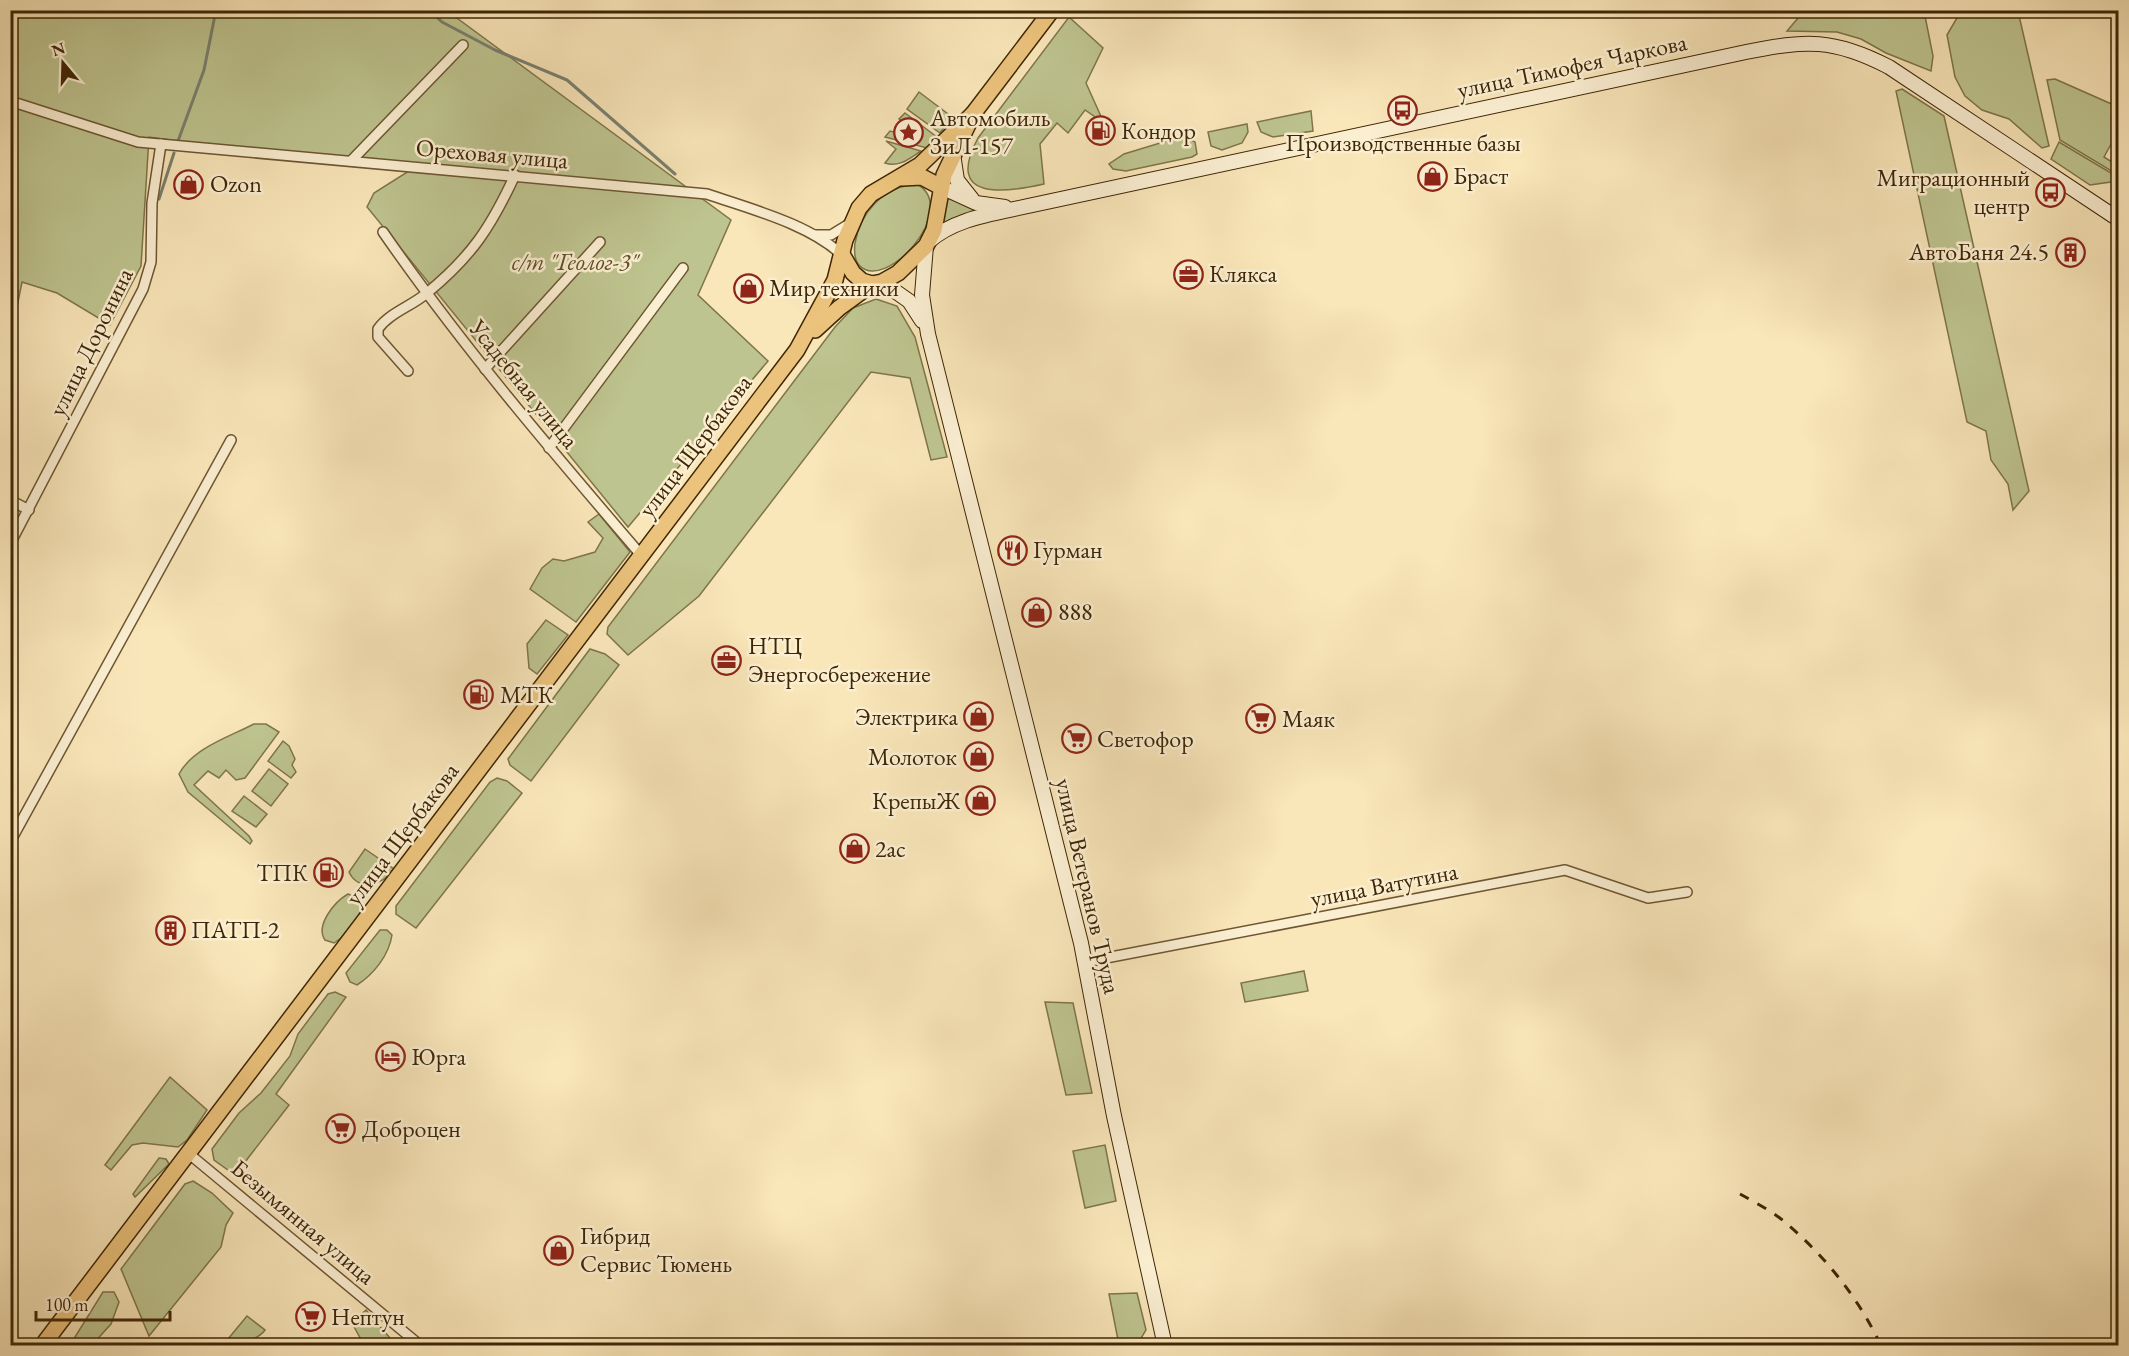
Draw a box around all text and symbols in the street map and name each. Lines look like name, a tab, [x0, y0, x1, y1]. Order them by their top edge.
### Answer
street label: улица Тимофея Чаркова	[1454, 26, 1690, 105]
north arrow	[33, 33, 93, 93]
text: N	[49, 37, 68, 61]
bus stop icon: Производственные базы	[1387, 94, 1419, 126]
place label: Автомобиль ЗиЛ-157	[929, 102, 1050, 161]
fuel station icon: Кондор	[1084, 115, 1116, 147]
place label: Кондор	[1121, 115, 1196, 146]
place icon: Автомобиль ЗиЛ-157	[893, 116, 925, 148]
place label: Производственные базы	[1285, 127, 1521, 158]
street label: Ореховая улица	[415, 131, 570, 176]
shop icon: Браст	[1416, 160, 1448, 192]
place label: Браст	[1453, 160, 1508, 191]
place label: Миграционный центр	[1876, 162, 2030, 221]
shop icon: Ozon	[173, 168, 205, 200]
place label: Ozon	[210, 168, 262, 199]
bus stop icon: Миграционный центр	[2035, 176, 2067, 208]
place label: АвтоБаня 24.5	[1908, 236, 2049, 267]
building icon: АвтоБаня 24.5	[2054, 236, 2086, 268]
park label: с/т "Геолог-3"	[512, 246, 640, 277]
office icon: Клякса	[1172, 258, 1204, 290]
place label: Клякса	[1209, 258, 1278, 289]
street label: улица Доронина	[41, 262, 140, 421]
shop icon: Мир техники	[732, 272, 764, 304]
place label: Мир техники	[769, 272, 899, 303]
street label: Усадебная улица	[462, 312, 586, 455]
street label: улица Щербакова	[631, 368, 759, 523]
restaurant icon: Гурман	[996, 534, 1028, 566]
place label: Гурман	[1033, 534, 1103, 565]
shop icon: 888	[1021, 596, 1053, 628]
place label: 888	[1058, 596, 1093, 627]
place label: НТЦ Энергосбережение	[748, 630, 931, 689]
office icon: НТЦ Энергосбережение	[711, 644, 743, 676]
fuel station icon: МТК	[463, 679, 495, 711]
place label: МТК	[500, 679, 554, 710]
place label: Электрика	[855, 701, 958, 732]
shop icon: Электрика	[963, 701, 995, 733]
supermarket icon: Маяк	[1245, 703, 1277, 735]
place label: Маяк	[1282, 703, 1335, 734]
supermarket icon: Светофор	[1060, 723, 1092, 755]
place label: Светофор	[1097, 723, 1194, 754]
place label: Молоток	[868, 741, 958, 772]
shop icon: Молоток	[962, 741, 994, 773]
street label: улица Щербакова	[338, 756, 466, 911]
street label: улица Ветеранов Труда	[1049, 775, 1128, 997]
place label: КрепыЖ	[872, 785, 960, 816]
shop icon: КрепыЖ	[965, 785, 997, 817]
shop icon: 2ас	[838, 833, 870, 865]
place label: 2ас	[875, 833, 906, 864]
street label: улица Ватутина	[1308, 855, 1461, 914]
place label: ТПК	[256, 857, 308, 888]
fuel station icon: ТПК	[313, 857, 345, 889]
building icon: ПАТП-2	[154, 914, 186, 946]
place label: ПАТП-2	[191, 914, 280, 945]
hotel icon: Юрга	[374, 1041, 406, 1073]
place label: Юрга	[411, 1041, 467, 1072]
supermarket icon: Доброцен	[325, 1113, 357, 1145]
place label: Доброцен	[362, 1113, 461, 1144]
street label: Безымянная улица	[225, 1152, 382, 1291]
place label: Гибрид Сервис Тюмень	[580, 1220, 732, 1279]
shop icon: Гибрид Сервис Тюмень	[543, 1234, 575, 1266]
scale bar	[36, 1284, 170, 1322]
text: 100 m	[45, 1293, 89, 1316]
supermarket icon: Нептун	[294, 1301, 326, 1333]
place label: Нептун	[331, 1301, 405, 1332]

